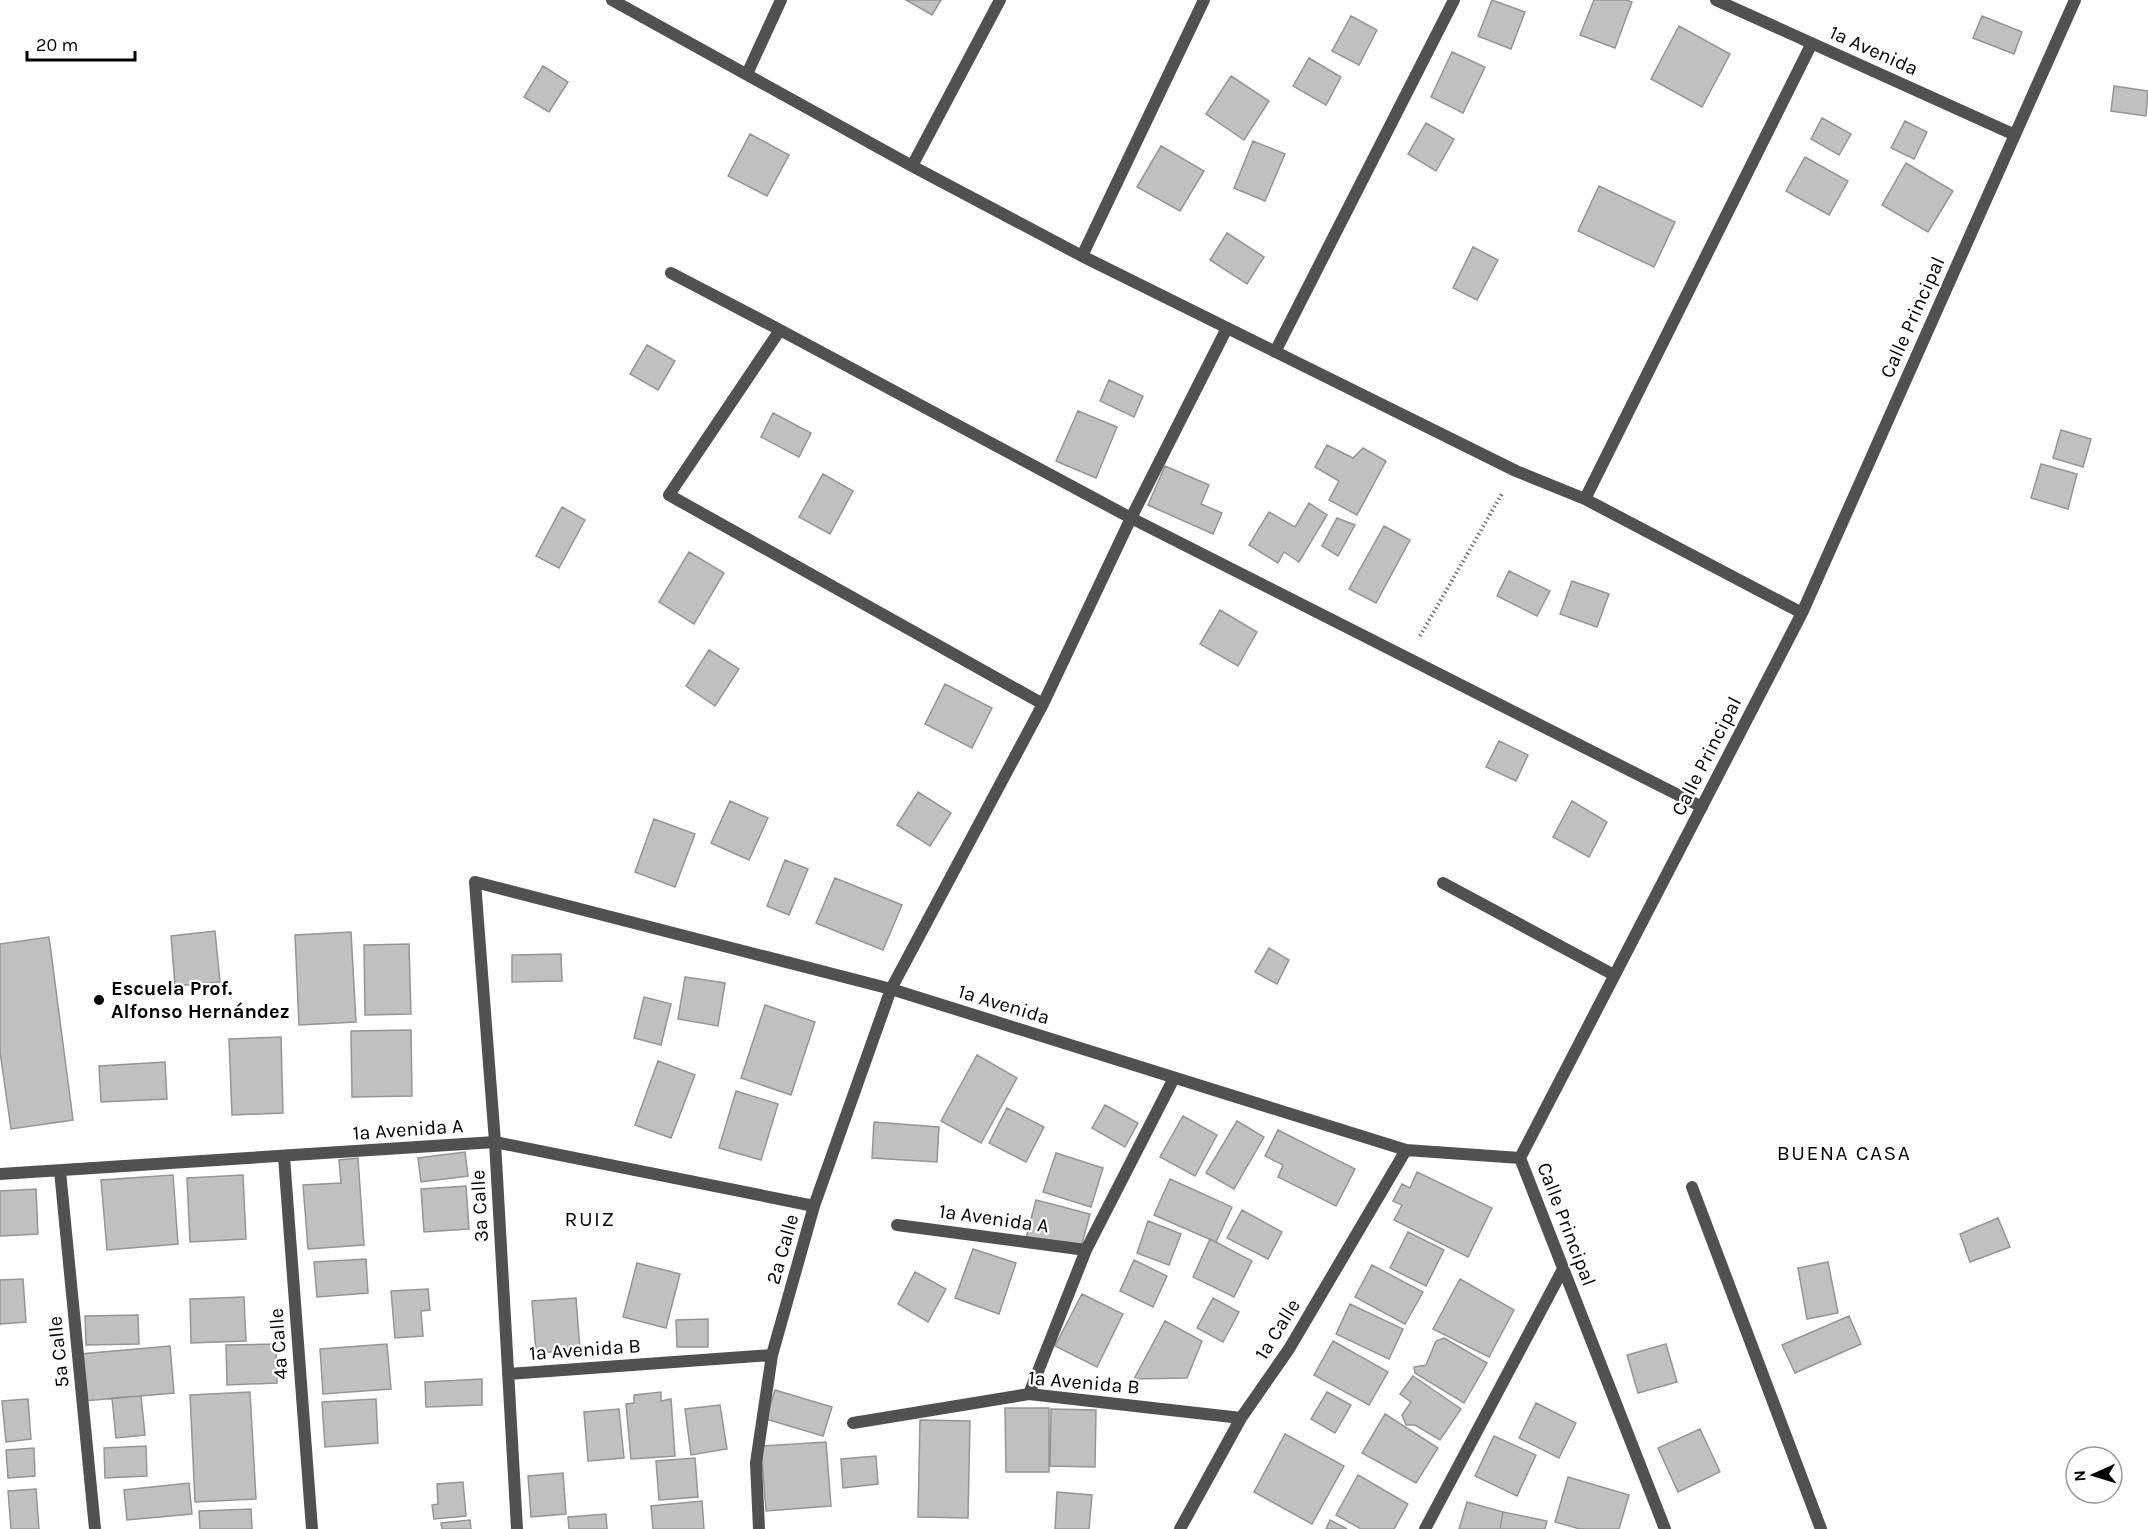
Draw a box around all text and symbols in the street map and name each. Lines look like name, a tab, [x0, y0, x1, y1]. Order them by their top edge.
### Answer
street label: 1a Avenida	[1826, 21, 1922, 80]
scale bar	[27, 24, 135, 62]
text: 20 m	[36, 34, 78, 56]
street label: Calle Principal	[1875, 253, 1949, 381]
street label: Calle Principal	[1667, 693, 1746, 820]
place label: Escuela Prof. Alfonso Hernández	[111, 977, 290, 1023]
street label: 1a Avenida	[955, 980, 1052, 1029]
marker: Escuela Prof. Alfonso Hernández	[92, 993, 106, 1007]
street label: 1a Avenida A	[352, 1114, 464, 1145]
district label: BUENA CASA	[1777, 1141, 1911, 1165]
street label: Calle Principal	[1532, 1159, 1601, 1289]
street label: 3a Calle	[466, 1169, 493, 1243]
street label: 1a Avenida A	[937, 1199, 1050, 1238]
district label: RUIZ	[565, 1207, 615, 1231]
street label: 2a Calle	[761, 1211, 803, 1287]
street label: 1a Calle	[1250, 1295, 1305, 1364]
street label: 4a Calle	[265, 1307, 292, 1381]
street label: 5a Calle	[43, 1315, 74, 1389]
street label: 1a Avenida B	[528, 1334, 642, 1365]
street label: 1a Avenida B	[1027, 1366, 1141, 1399]
north arrow	[2064, 1445, 2124, 1505]
text: N	[2070, 1470, 2089, 1482]

